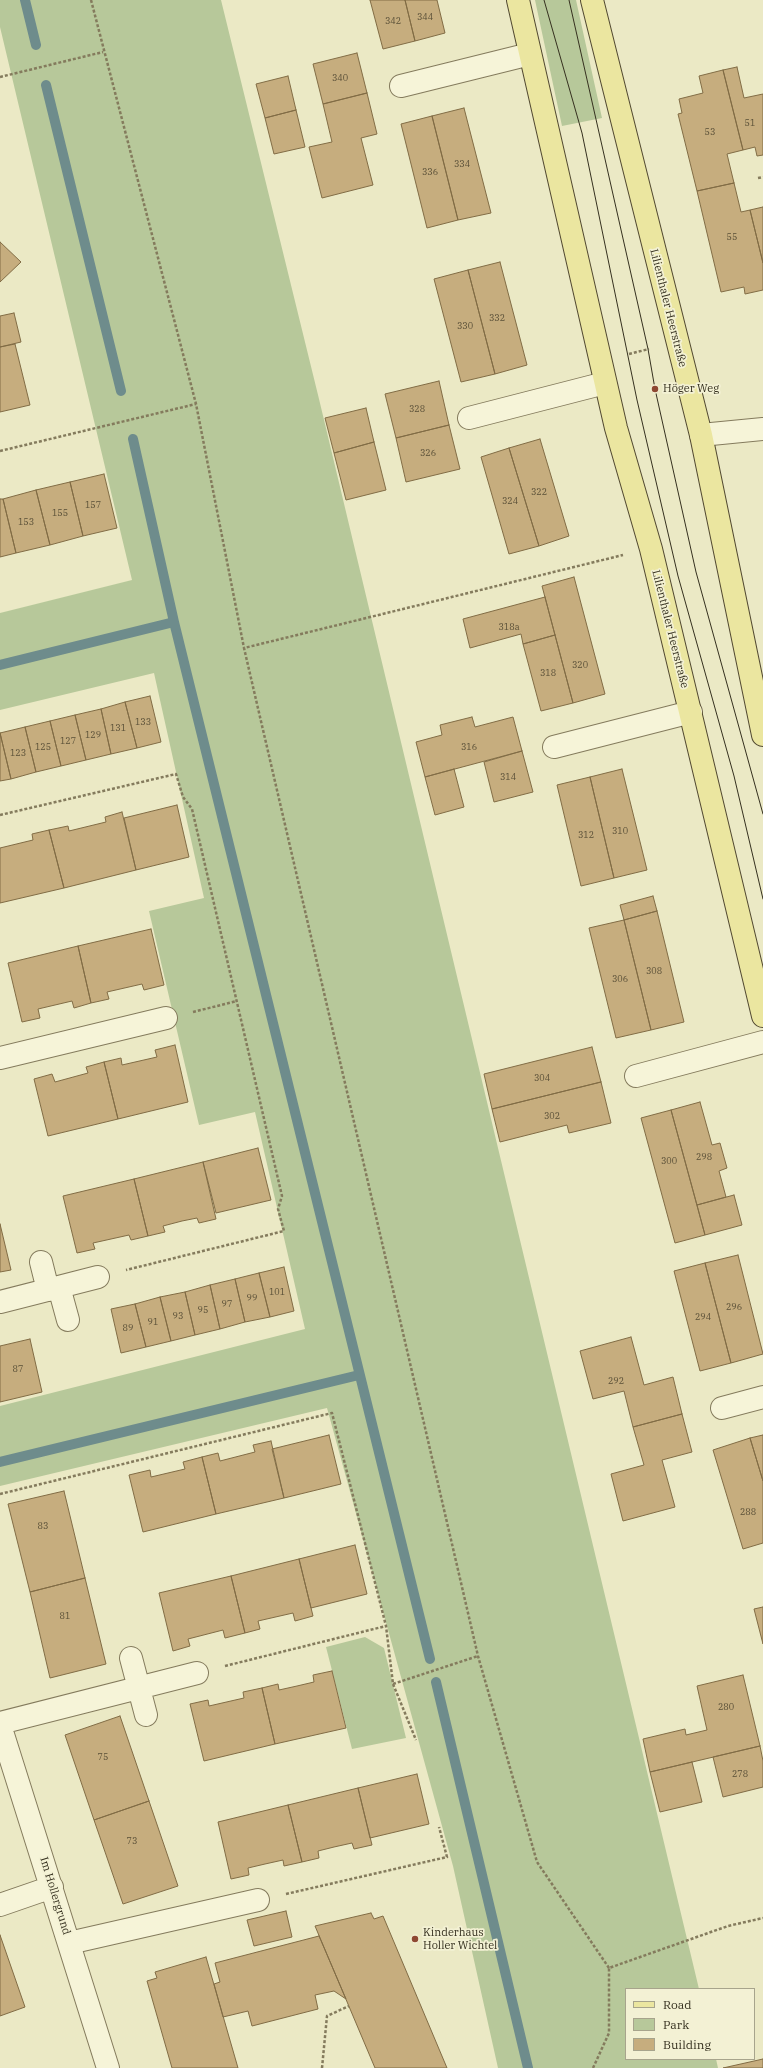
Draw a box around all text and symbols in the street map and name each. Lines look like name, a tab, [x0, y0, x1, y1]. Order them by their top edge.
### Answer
house number: 344	[417, 12, 433, 22]
house number: 342	[385, 16, 401, 26]
house number: 340	[332, 73, 348, 83]
house number: 51	[745, 118, 755, 128]
house number: 53	[705, 127, 715, 137]
house number: 334	[454, 159, 470, 169]
house number: 336	[422, 167, 438, 177]
house number: 55	[727, 232, 737, 242]
street label: Lilienthaler Heerstraße	[647, 248, 689, 368]
house number: 332	[489, 313, 505, 323]
house number: 330	[457, 321, 473, 331]
place label: Höger Weg	[663, 382, 719, 396]
marker: Höger Weg	[650, 384, 660, 394]
house number: 328	[409, 404, 425, 414]
house number: 326	[420, 448, 436, 458]
house number: 322	[531, 487, 547, 497]
house number: 324	[502, 496, 518, 506]
house number: 157	[85, 500, 101, 510]
house number: 155	[52, 508, 68, 518]
house number: 153	[18, 517, 34, 527]
street label: Lilienthaler Heerstraße	[649, 569, 691, 689]
house number: 318a	[498, 622, 520, 632]
house number: 320	[572, 660, 588, 670]
house number: 318	[540, 668, 556, 678]
house number: 133	[135, 717, 151, 727]
house number: 131	[110, 723, 126, 733]
house number: 129	[85, 730, 101, 740]
house number: 127	[60, 736, 76, 746]
house number: 125	[35, 742, 51, 752]
house number: 316	[461, 742, 477, 752]
house number: 123	[10, 748, 26, 758]
house number: 314	[500, 772, 516, 782]
house number: 310	[612, 826, 628, 836]
house number: 312	[578, 830, 594, 840]
house number: 308	[646, 966, 662, 976]
house number: 306	[612, 974, 628, 984]
house number: 304	[534, 1073, 550, 1083]
house number: 302	[544, 1111, 560, 1121]
house number: 298	[696, 1152, 712, 1162]
house number: 300	[661, 1156, 677, 1166]
house number: 101	[269, 1287, 285, 1297]
house number: 99	[247, 1293, 257, 1303]
house number: 97	[222, 1299, 232, 1309]
house number: 296	[726, 1302, 742, 1312]
house number: 95	[198, 1305, 208, 1315]
house number: 93	[173, 1311, 183, 1321]
house number: 294	[695, 1312, 711, 1322]
house number: 91	[148, 1317, 158, 1327]
house number: 89	[123, 1323, 133, 1333]
house number: 87	[13, 1364, 23, 1374]
house number: 292	[608, 1376, 624, 1386]
house number: 288	[740, 1507, 756, 1517]
house number: 83	[38, 1521, 48, 1531]
house number: 81	[60, 1611, 70, 1621]
house number: 280	[718, 1702, 734, 1712]
house number: 75	[98, 1752, 108, 1762]
house number: 278	[732, 1769, 748, 1779]
house number: 73	[127, 1836, 137, 1846]
street label: Im Hollergrund	[37, 1855, 73, 1937]
place label: Kinderhaus Holler Wichtel	[423, 1926, 497, 1952]
marker: Kinderhaus Holler Wichtel	[410, 1934, 420, 1944]
legend	[625, 1988, 755, 2060]
text: Road	[663, 1997, 692, 2012]
text: Park	[663, 2017, 689, 2032]
text: Building	[663, 2037, 711, 2052]

